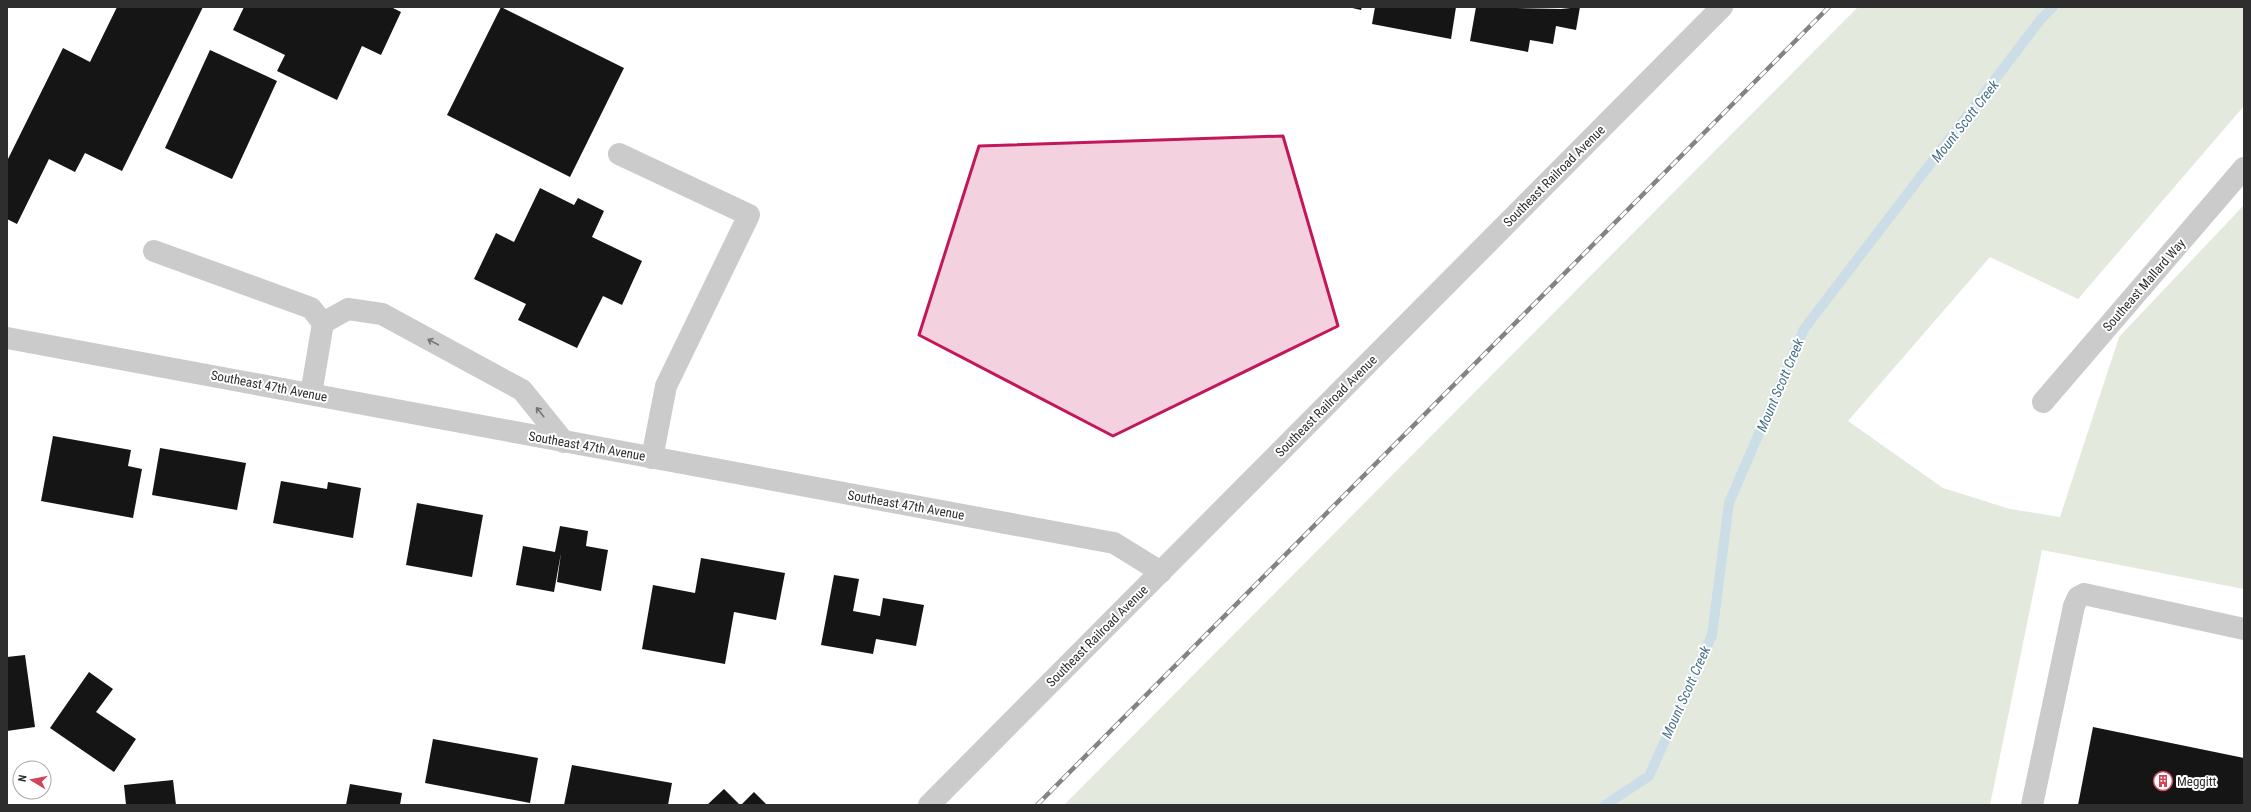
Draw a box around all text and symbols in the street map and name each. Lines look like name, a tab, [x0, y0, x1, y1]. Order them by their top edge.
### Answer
water label: Mount Scott Creek	[1928, 76, 2002, 165]
street label: Southeast Railroad Avenue	[1500, 122, 1608, 230]
street label: Southeast Mallard Way	[2100, 235, 2189, 334]
water label: Mount Scott Creek	[1753, 335, 1807, 434]
one-way arrow	[427, 337, 439, 345]
street label: Southeast Railroad Avenue	[1272, 352, 1380, 460]
street label: Southeast 47th Avenue	[210, 367, 328, 405]
one-way arrow	[535, 407, 544, 418]
street label: Southeast 47th Avenue	[528, 428, 646, 464]
street label: Southeast 47th Avenue	[847, 487, 965, 523]
street label: Southeast Railroad Avenue	[1043, 582, 1151, 690]
water label: Mount Scott Creek	[1658, 643, 1714, 741]
north arrow	[12, 760, 52, 800]
building icon: Meggitt	[2152, 770, 2174, 792]
text: N	[16, 774, 30, 783]
place label: Meggitt	[2177, 774, 2217, 789]

